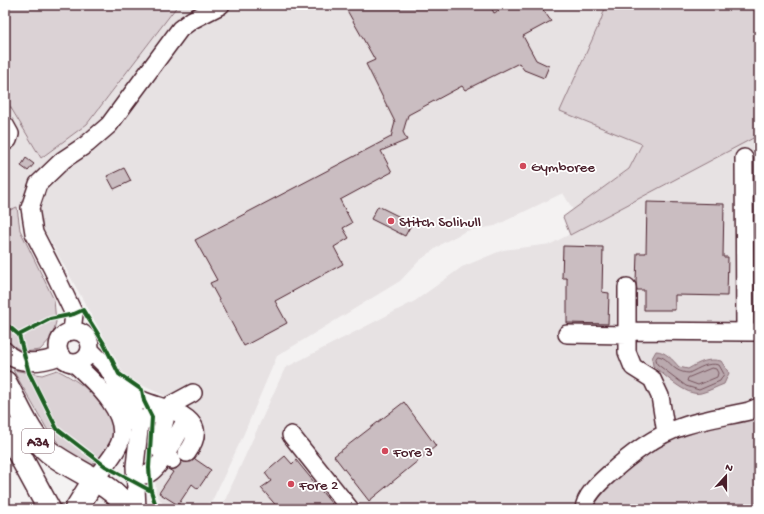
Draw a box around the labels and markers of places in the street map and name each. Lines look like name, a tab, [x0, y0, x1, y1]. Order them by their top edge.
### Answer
place label: Gymboree	[531, 159, 595, 177]
marker: Gymboree	[518, 161, 528, 171]
place label: Stitch Solihull	[399, 214, 481, 232]
marker: Stitch Solihull	[386, 216, 396, 226]
place label: Fore 3	[392, 444, 433, 462]
marker: Fore 3	[380, 446, 390, 456]
place label: Fore 2	[298, 477, 338, 495]
marker: Fore 2	[286, 479, 296, 489]

